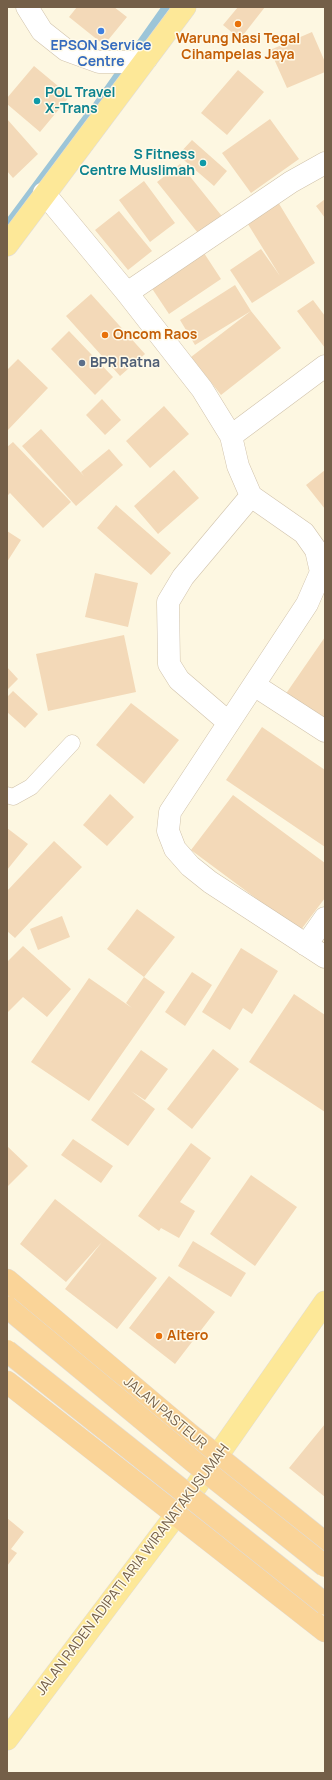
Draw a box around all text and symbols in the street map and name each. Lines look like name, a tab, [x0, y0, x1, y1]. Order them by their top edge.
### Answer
marker: Warung Nasi Tegal Cihampelas Jaya	[233, 19, 243, 29]
marker: EPSON Service Centre	[96, 26, 106, 36]
place label: Warung Nasi Tegal Cihampelas Jaya	[176, 31, 300, 64]
place label: EPSON Service Centre	[51, 38, 151, 70]
place label: POL Travel X-Trans	[45, 85, 116, 118]
marker: POL Travel X-Trans	[32, 96, 42, 106]
place label: S Fitness Centre Muslimah	[79, 147, 195, 180]
marker: S Fitness Centre Muslimah	[198, 158, 208, 168]
place label: Oncom Raos	[113, 327, 197, 343]
marker: Oncom Raos	[100, 330, 110, 340]
place label: BPR Ratna	[90, 355, 160, 371]
marker: BPR Ratna	[77, 358, 87, 368]
place label: Altero	[167, 1328, 209, 1344]
marker: Altero	[154, 1331, 164, 1341]
street label: JALAN PASTEUR	[120, 1373, 210, 1453]
street label: JALAN RADEN ADIPATI ARIA WIRANATAKUSUMAH	[33, 1441, 233, 1699]

